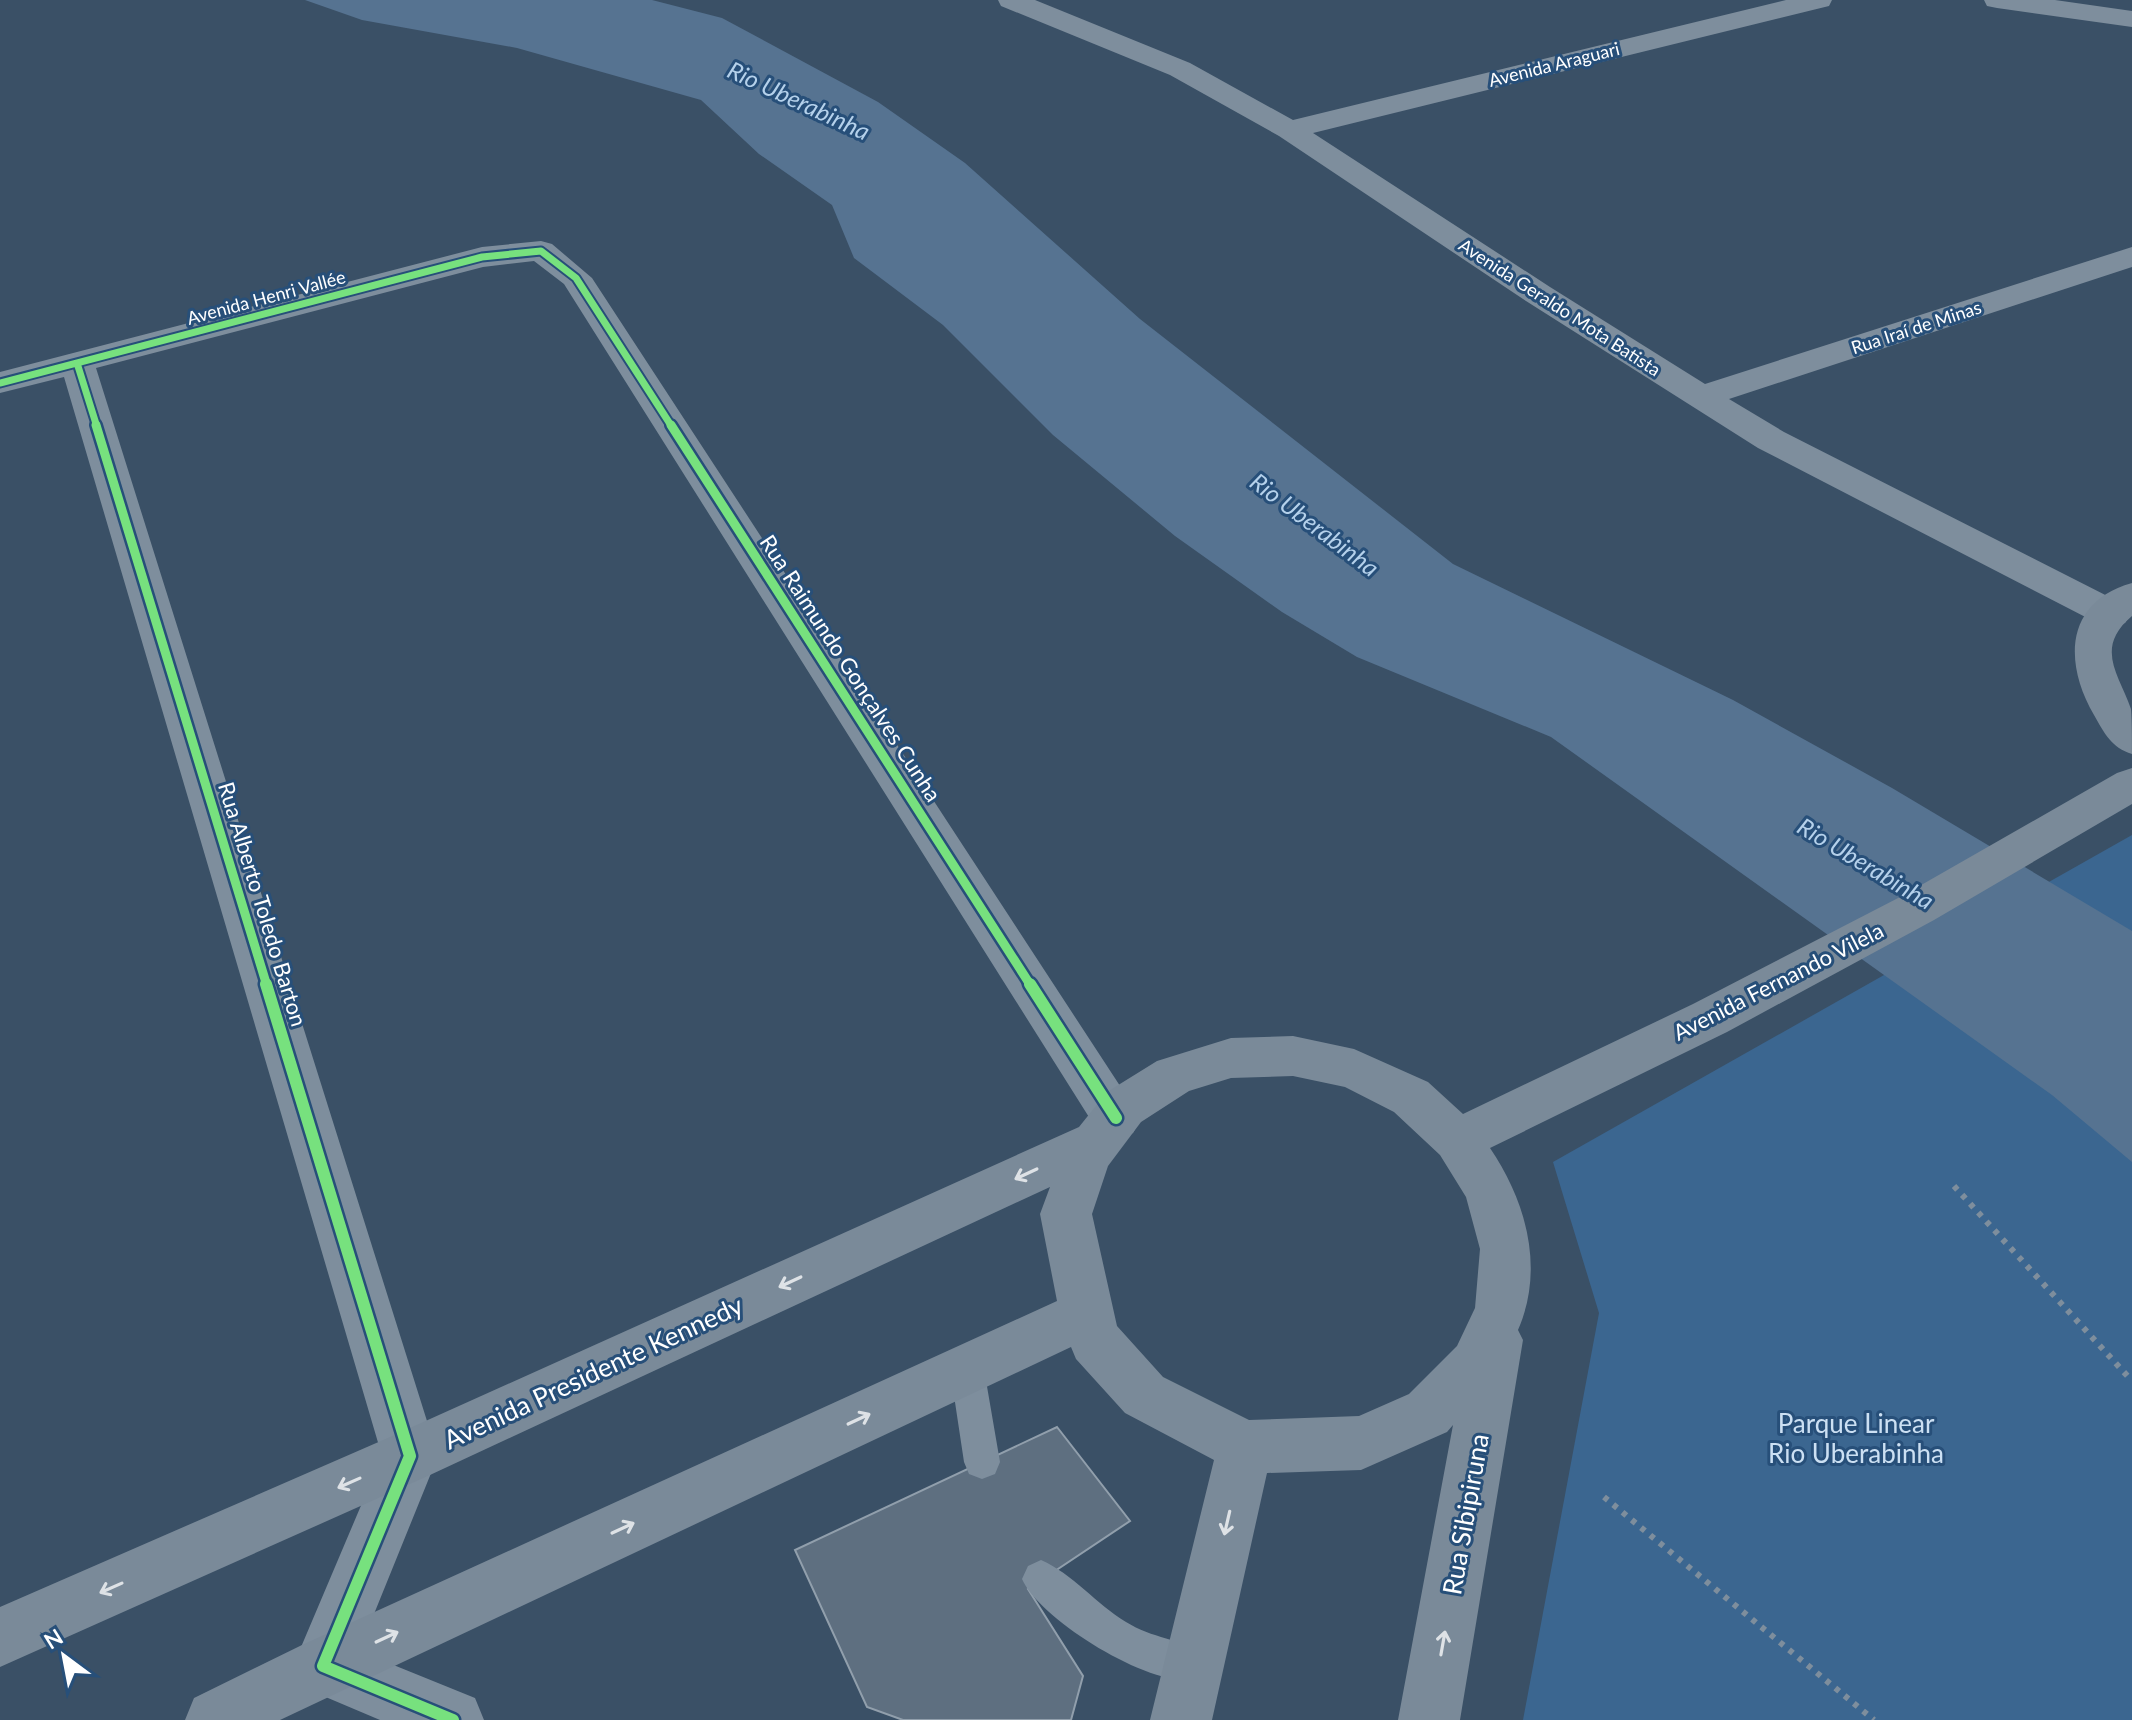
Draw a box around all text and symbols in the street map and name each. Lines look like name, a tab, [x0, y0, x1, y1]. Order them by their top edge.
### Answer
street label: Avenida Araguari	[1486, 37, 1622, 91]
water label: Rio Uberabinha	[723, 54, 875, 146]
street label: Avenida Geraldo Mota Batista	[1455, 233, 1665, 381]
street label: Avenida Henri Vallée	[184, 265, 348, 329]
street label: Rua Iraí de Minas	[1848, 296, 1984, 358]
water label: Rio Uberabinha	[1245, 466, 1385, 582]
street label: Rua Raimundo Gonçalves Cunha	[755, 530, 947, 806]
street label: Rua Alberto Toledo Barton	[213, 778, 313, 1030]
water label: Rio Uberabinha	[1793, 811, 1939, 915]
street label: Avenida Fernando Vilela	[1668, 916, 1888, 1046]
one-way arrow	[1014, 1168, 1039, 1183]
one-way arrow	[778, 1276, 802, 1291]
street label: Avenida Presidente Kennedy	[438, 1288, 748, 1456]
park label: Parque Linear Rio Uberabinha	[1768, 1407, 1944, 1469]
one-way arrow	[847, 1411, 871, 1426]
street label: Rua Sibipiruna	[1435, 1431, 1495, 1597]
one-way arrow	[337, 1476, 362, 1491]
one-way arrow	[1219, 1510, 1234, 1536]
one-way arrow	[610, 1520, 634, 1535]
one-way arrow	[99, 1581, 124, 1596]
north arrow	[24, 1616, 104, 1696]
text: N	[39, 1623, 67, 1655]
one-way arrow	[374, 1628, 398, 1643]
one-way arrow	[1436, 1631, 1451, 1656]

